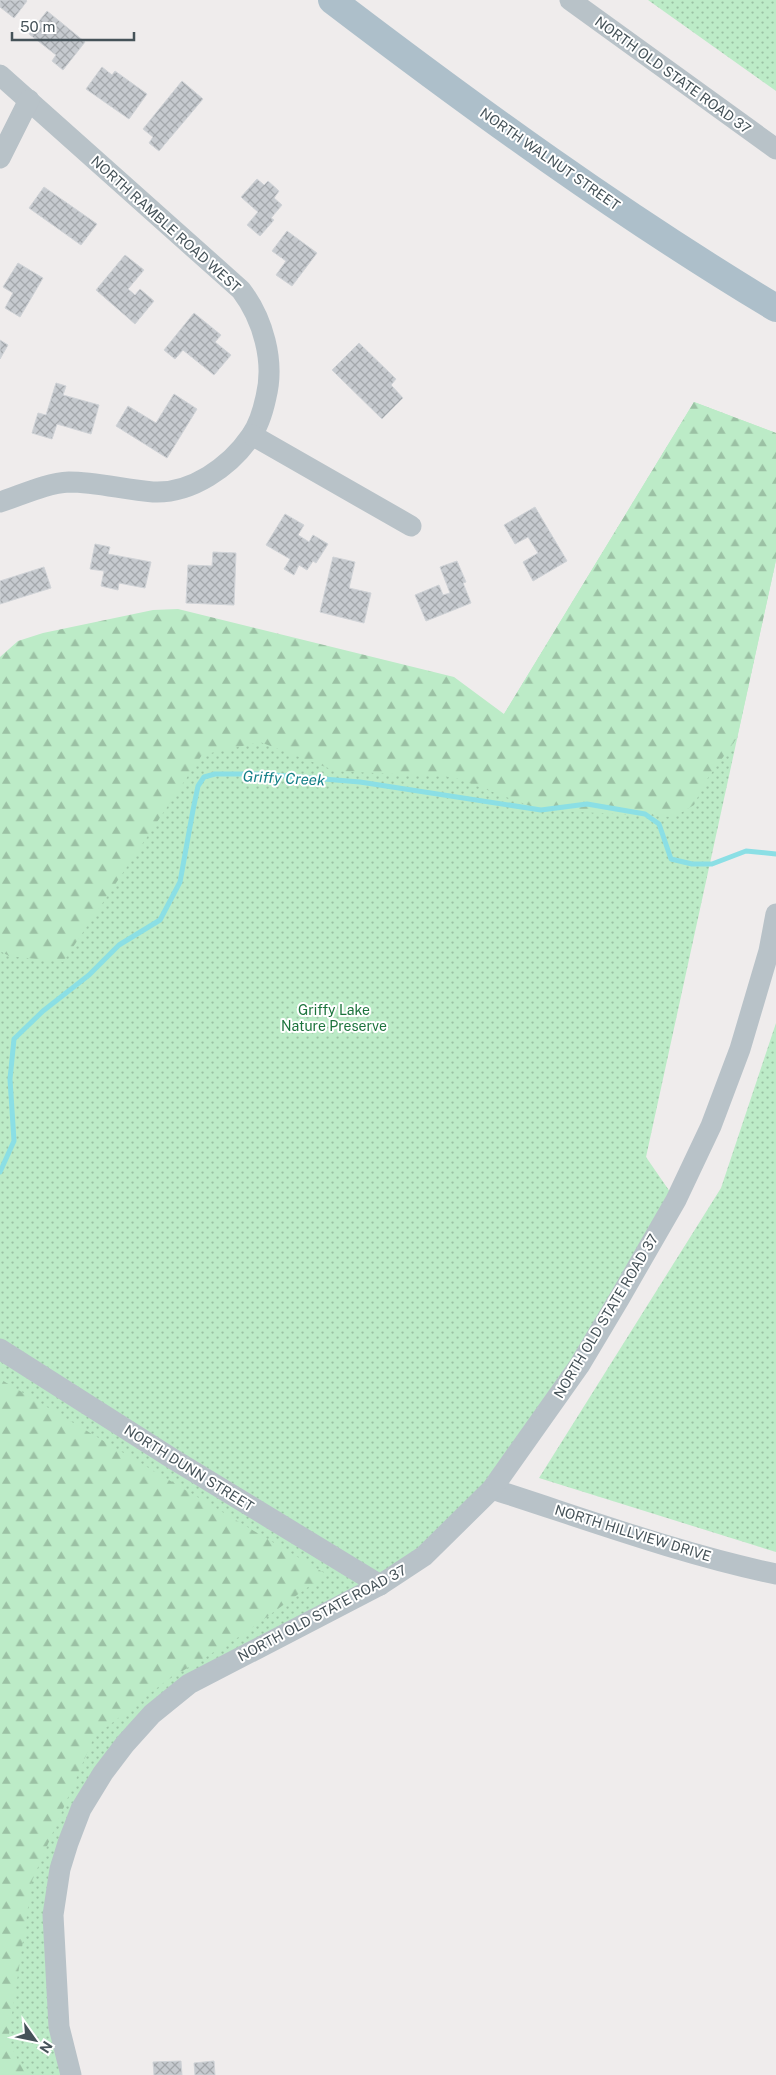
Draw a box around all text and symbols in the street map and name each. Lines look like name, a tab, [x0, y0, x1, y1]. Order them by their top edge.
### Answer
scale bar	[12, 10, 135, 42]
street label: NORTH OLD STATE ROAD 37	[592, 13, 754, 137]
text: 50 m	[20, 18, 55, 35]
street label: NORTH WALNUT STREET	[477, 105, 623, 213]
street label: NORTH RAMBLE ROAD WEST	[88, 153, 244, 295]
water label: Griffy Creek	[242, 767, 326, 789]
park label: Griffy Lake Nature Preserve	[281, 1002, 387, 1034]
street label: NORTH OLD STATE ROAD 37	[551, 1231, 661, 1401]
street label: NORTH DUNN STREET	[121, 1422, 257, 1514]
street label: NORTH HILLVIEW DRIVE	[553, 1502, 713, 1564]
street label: NORTH OLD STATE ROAD 37	[235, 1562, 409, 1664]
north arrow	[10, 2015, 60, 2065]
text: N	[36, 2038, 56, 2056]

